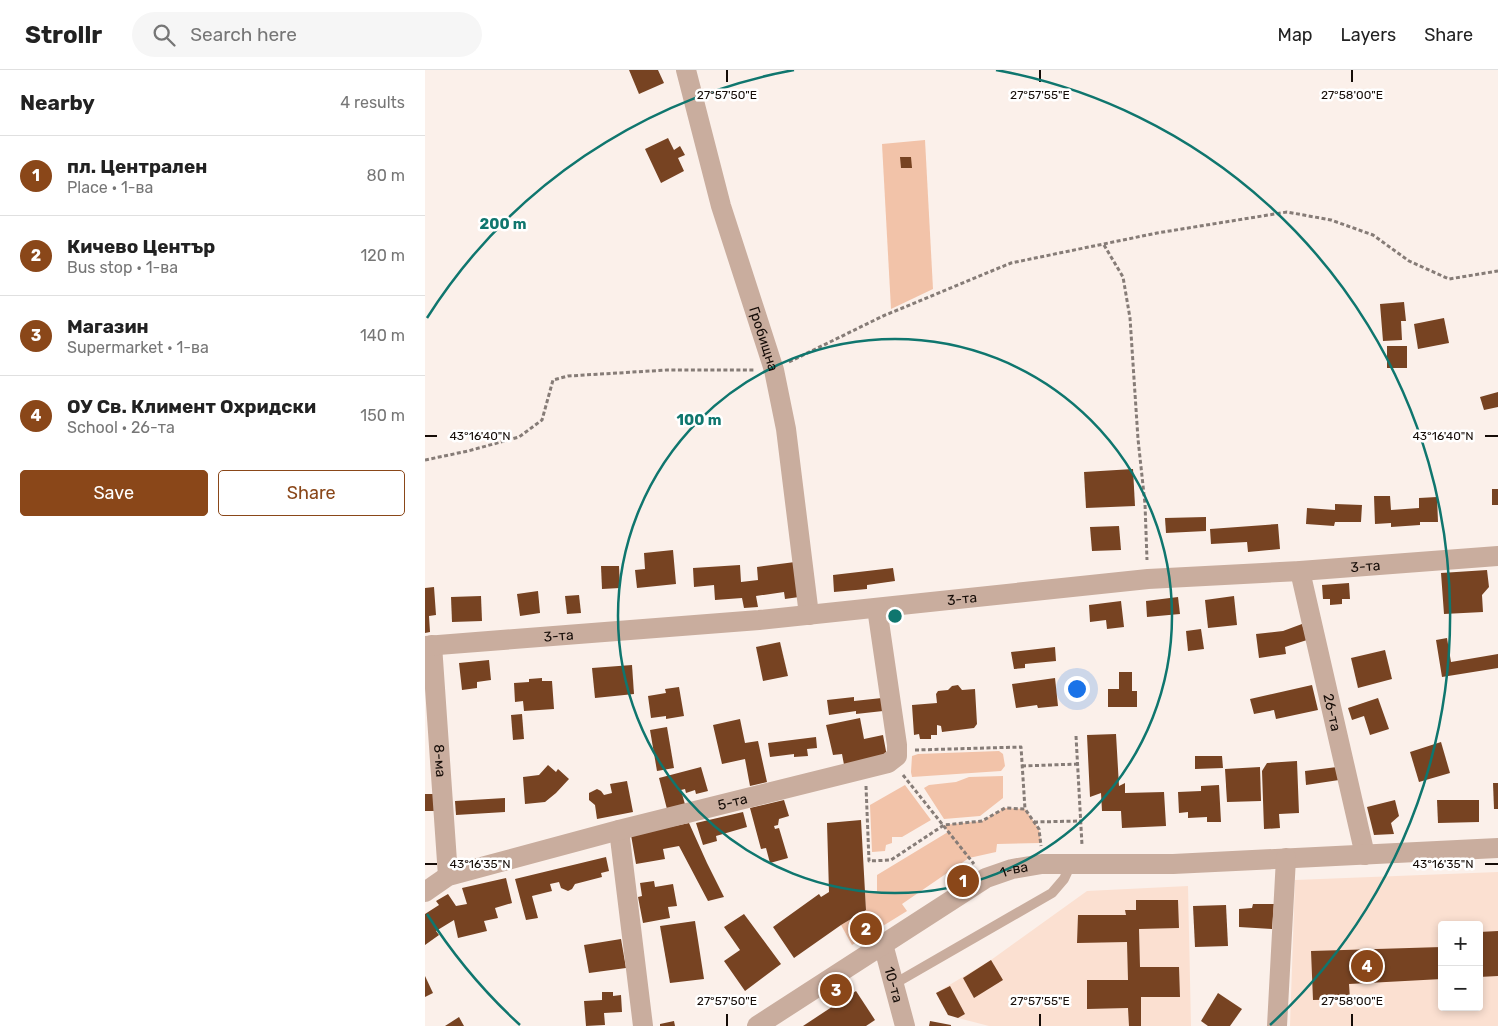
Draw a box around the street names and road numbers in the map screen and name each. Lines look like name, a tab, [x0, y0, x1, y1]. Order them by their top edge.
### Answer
street label: Гробищна	[746, 304, 782, 373]
street label: 3-та	[1350, 556, 1381, 576]
street label: 3-та	[946, 589, 978, 609]
street label: 3-та	[543, 626, 574, 645]
street label: 26-та	[1320, 692, 1345, 733]
street label: 8-ма	[430, 744, 450, 778]
street label: 5-та	[716, 790, 749, 814]
street label: 1-ва	[998, 858, 1029, 881]
street label: 10-та	[881, 965, 907, 1004]

